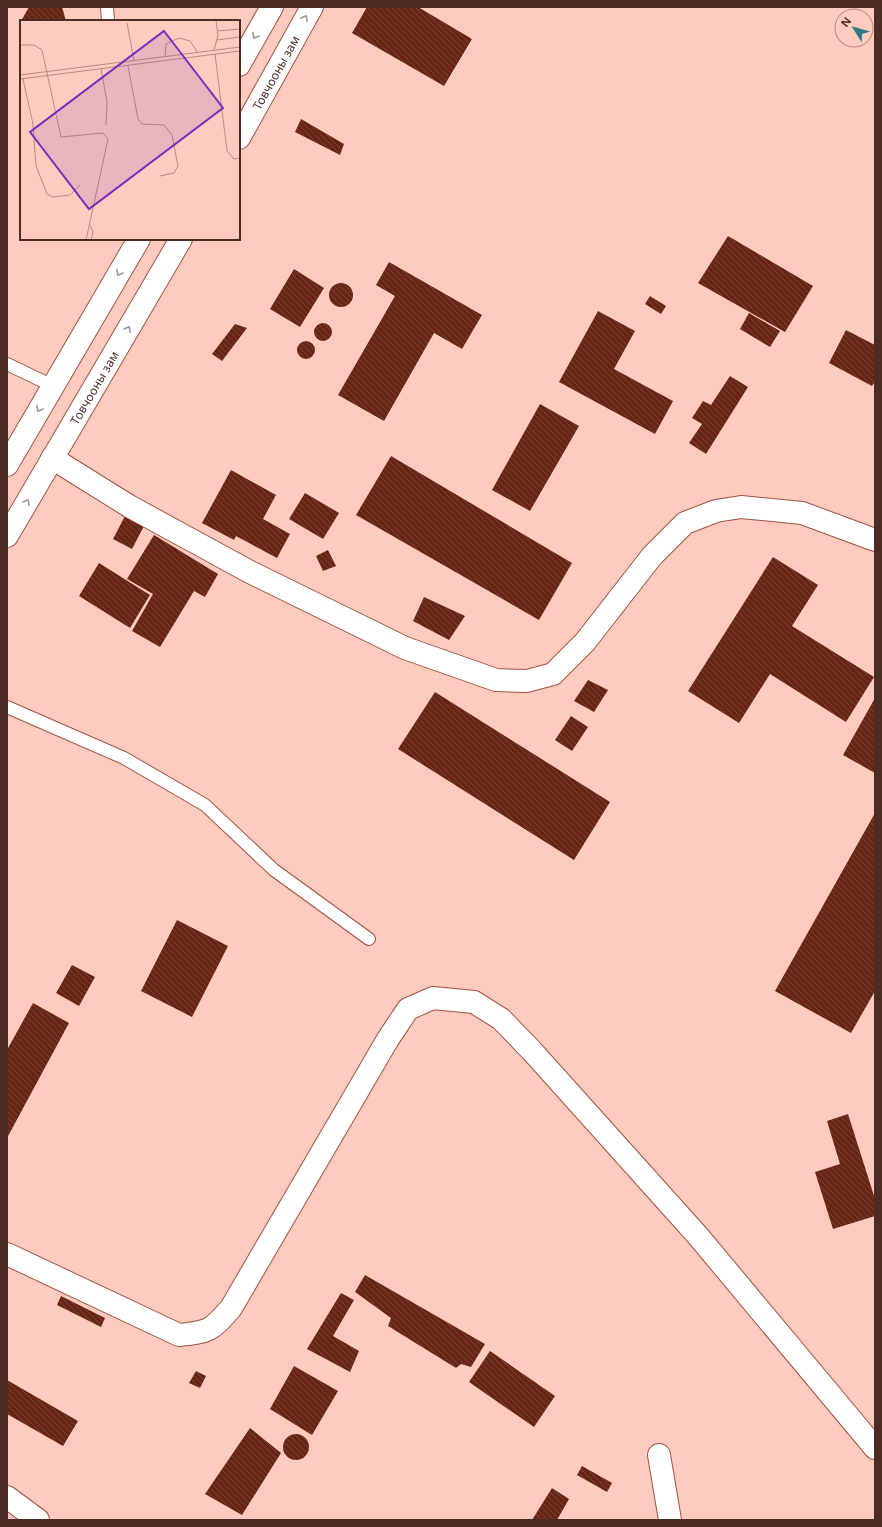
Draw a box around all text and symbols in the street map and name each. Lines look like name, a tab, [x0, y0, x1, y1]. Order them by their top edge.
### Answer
north arrow	[834, 8, 874, 48]
text: N	[837, 14, 854, 30]
one-way arrow	[301, 15, 308, 22]
inset map	[20, 20, 240, 240]
street label: Товчооны зам	[248, 32, 303, 113]
one-way arrow	[253, 32, 260, 39]
one-way arrow	[117, 269, 124, 276]
one-way arrow	[123, 326, 130, 333]
street label: Товчооны зам	[66, 348, 122, 428]
one-way arrow	[37, 405, 44, 412]
one-way arrow	[22, 499, 29, 506]

